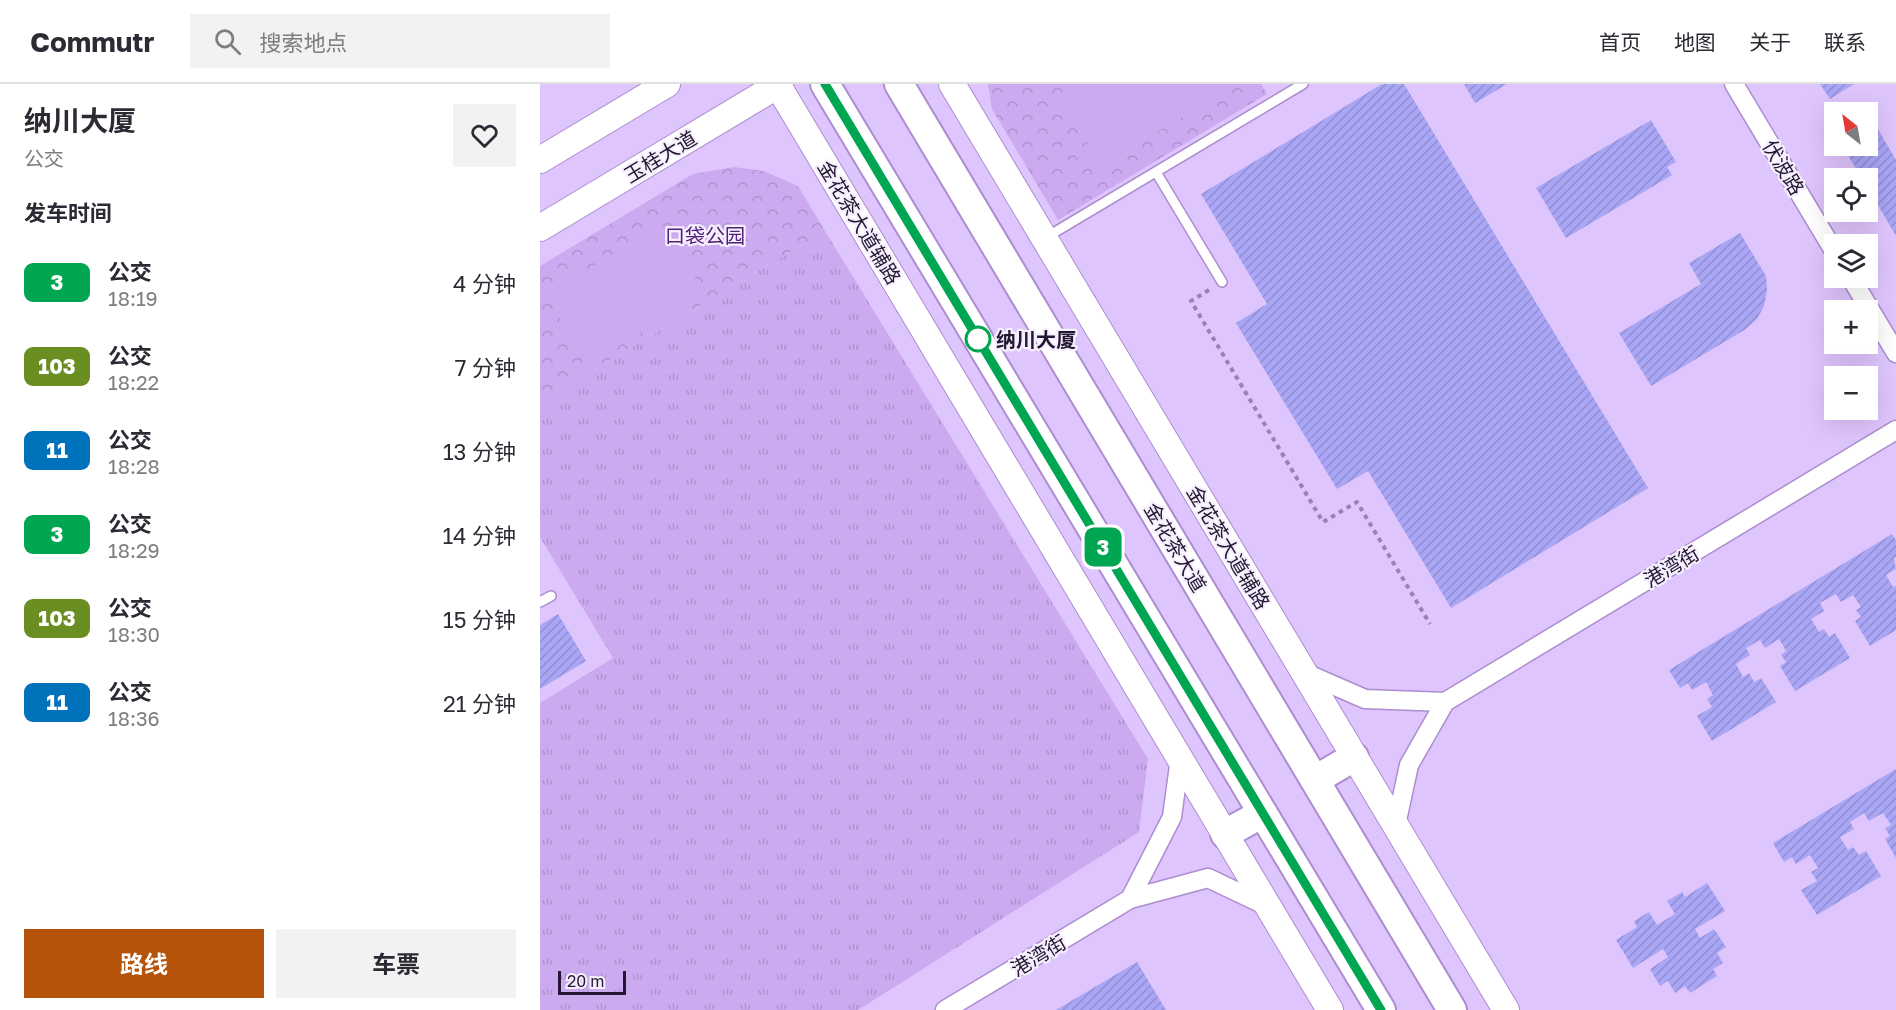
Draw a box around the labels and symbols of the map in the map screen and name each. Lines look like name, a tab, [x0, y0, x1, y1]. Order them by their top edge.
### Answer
north arrow	[1824, 102, 1878, 156]
street label: 玉桂大道	[620, 125, 700, 187]
street label: 伏波路	[1758, 135, 1810, 199]
street label: 金花茶大道辅路	[814, 156, 906, 288]
park label: 口袋公园	[665, 223, 745, 247]
marker: 纳川大厦	[965, 326, 991, 352]
place label: 纳川大厦	[996, 327, 1076, 351]
street label: 金花茶大道辅路	[1183, 481, 1275, 613]
street label: 金花茶大道	[1140, 498, 1212, 596]
line badge: 3	[1084, 528, 1122, 566]
street label: 港湾街	[1639, 540, 1703, 592]
street label: 港湾街	[1006, 929, 1070, 981]
scale bar	[558, 968, 626, 996]

